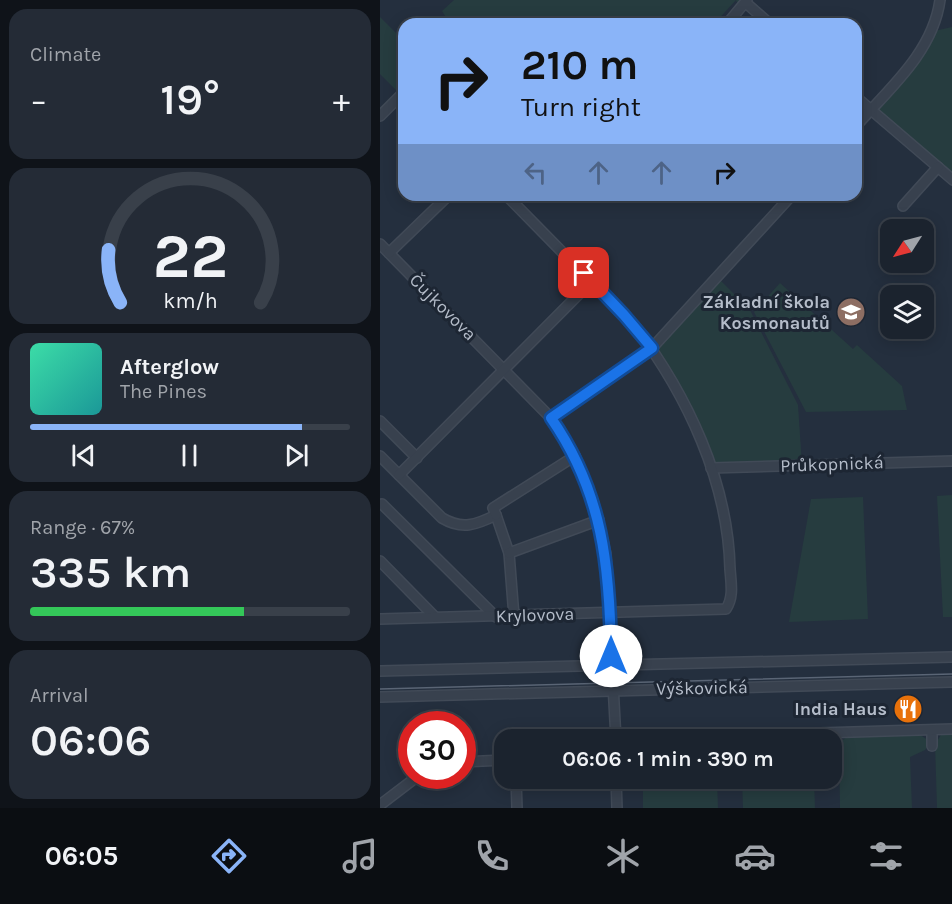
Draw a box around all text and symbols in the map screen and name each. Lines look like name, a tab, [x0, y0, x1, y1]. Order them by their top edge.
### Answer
text: 210 m	[521, 40, 638, 90]
icon: right	[422, 42, 500, 120]
text: Climate	[30, 43, 101, 66]
text: 19°	[160, 73, 220, 125]
text: −	[30, 81, 47, 119]
text: +	[333, 81, 350, 119]
text: Turn right	[521, 91, 641, 123]
icon: left	[519, 156, 552, 189]
icon: ahead	[582, 156, 615, 189]
icon: ahead	[645, 156, 678, 189]
icon: right	[708, 156, 741, 189]
north arrow	[880, 219, 934, 273]
map controls	[880, 219, 934, 339]
text: 22	[152, 220, 228, 293]
pin	[558, 247, 609, 298]
icon: arrive	[567, 256, 600, 289]
street label: Čujkovova	[405, 269, 481, 345]
button: layers	[880, 285, 934, 339]
text: km/h	[163, 288, 217, 313]
place label: Základní škola Kosmonautů	[702, 291, 830, 334]
school or university icon: Základní škola Kosmonautů	[835, 296, 867, 328]
text: Afterglow	[120, 354, 219, 380]
text: The Pines	[120, 380, 207, 403]
icon: previous	[67, 439, 100, 472]
icon: pause	[173, 439, 206, 472]
icon: next	[280, 439, 313, 472]
street label: Průkopnická	[780, 451, 884, 477]
text: Range · 67%	[30, 516, 135, 539]
text: 335 km	[30, 546, 191, 598]
street label: Krylovova	[495, 603, 575, 627]
position arrow	[579, 624, 643, 688]
street label: Výškovická	[656, 676, 748, 700]
text: Arrival	[30, 684, 89, 707]
restaurant icon: India Haus	[892, 693, 924, 725]
place label: India Haus	[794, 698, 887, 720]
speed limit sign: 30	[398, 711, 476, 789]
text: 06:06	[30, 714, 151, 766]
text: 06:06 · 1 min · 390 m	[562, 746, 774, 772]
icon: directions	[208, 835, 250, 877]
icon: music	[339, 835, 381, 877]
icon: phone	[471, 835, 513, 877]
icon: climate	[602, 835, 644, 877]
icon: car	[734, 835, 776, 877]
icon: filters	[865, 835, 907, 877]
text: 06:05	[45, 840, 118, 872]

